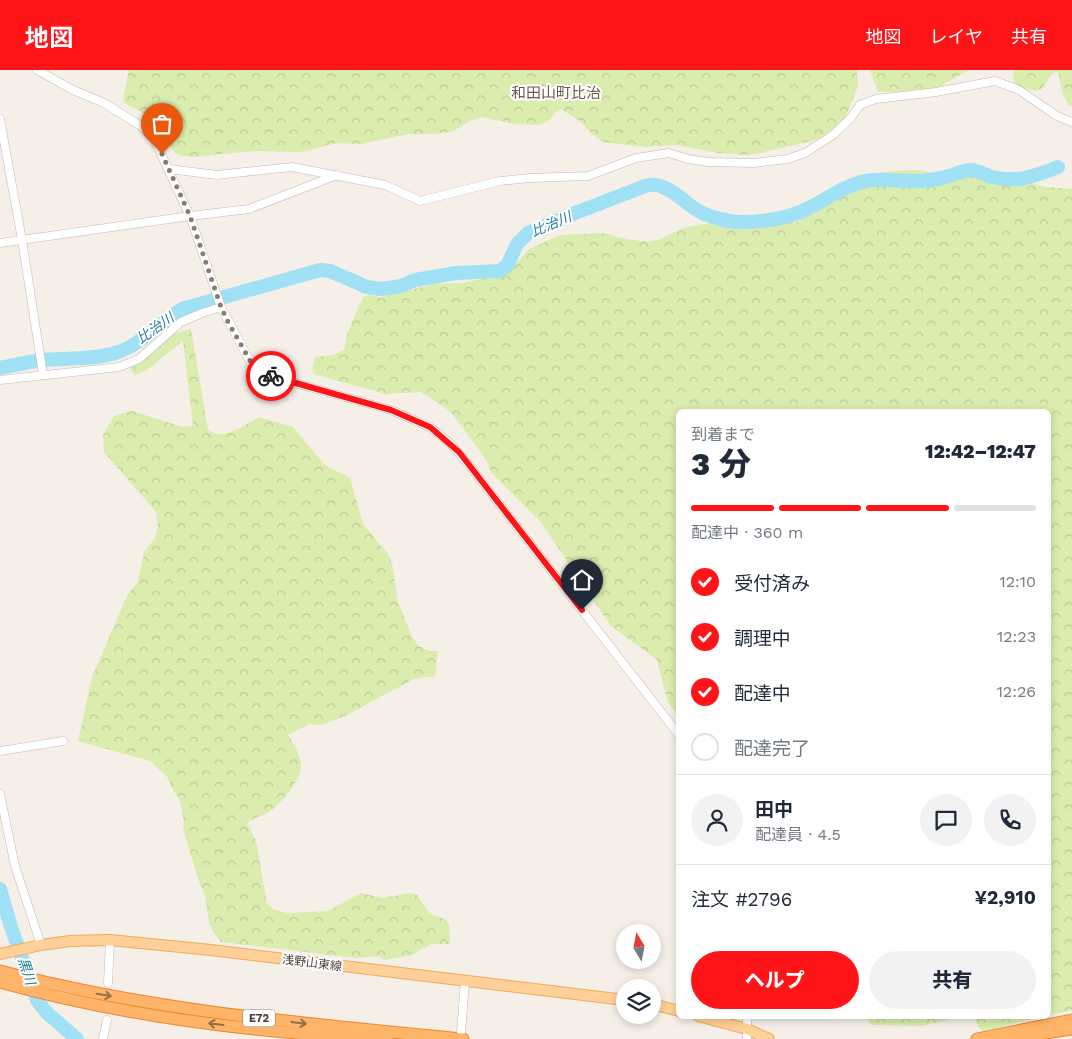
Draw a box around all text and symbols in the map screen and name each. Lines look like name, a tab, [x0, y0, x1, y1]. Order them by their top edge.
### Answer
text: 地図	[25, 24, 73, 52]
text: 地図	[866, 26, 902, 47]
text: レイヤ	[930, 26, 983, 47]
text: 共有	[1011, 26, 1047, 47]
district label: 和田山町比治	[511, 84, 601, 102]
pin	[141, 103, 183, 154]
icon: bag	[148, 110, 176, 138]
water label: 比治川	[529, 208, 575, 240]
water label: 比治川	[133, 308, 178, 347]
courier	[246, 351, 296, 401]
icon: bike	[257, 362, 285, 390]
text: 到着まで	[691, 425, 755, 444]
text: 12:42–12:47	[925, 440, 1036, 463]
text: 3 分	[691, 445, 751, 483]
text: 配達中 · 360 m	[691, 523, 803, 542]
pin	[561, 559, 603, 610]
icon: home	[568, 566, 596, 594]
icon: check	[691, 568, 719, 596]
text: 受付済み	[734, 572, 810, 595]
text: 12:10	[1000, 572, 1036, 591]
icon: check	[691, 623, 719, 651]
text: 調理中	[734, 627, 791, 650]
text: 12:23	[997, 627, 1036, 646]
icon: check	[691, 678, 719, 706]
text: 配達中	[734, 682, 791, 705]
text: 12:26	[997, 682, 1036, 701]
text: 配達完了	[734, 737, 810, 760]
button: person	[691, 794, 743, 846]
button: chat	[920, 794, 972, 846]
button: phone	[984, 794, 1036, 846]
text: 田中	[755, 798, 793, 821]
text: 配達員 · 4.5	[755, 825, 841, 844]
text: ¥2,910	[974, 886, 1036, 909]
text: 注文 #2796	[691, 888, 792, 911]
north arrow	[616, 924, 661, 969]
map controls	[616, 924, 661, 1024]
button: ヘルプ	[691, 951, 859, 1009]
button: 共有	[869, 951, 1036, 1009]
street label: 浅野山東線	[281, 952, 343, 974]
water label: 黒川	[15, 955, 40, 989]
button: layers	[616, 979, 661, 1024]
one-way arrow	[96, 990, 112, 1000]
road number: E72	[243, 1010, 275, 1026]
one-way arrow	[291, 1018, 307, 1028]
one-way arrow	[209, 1019, 225, 1029]

